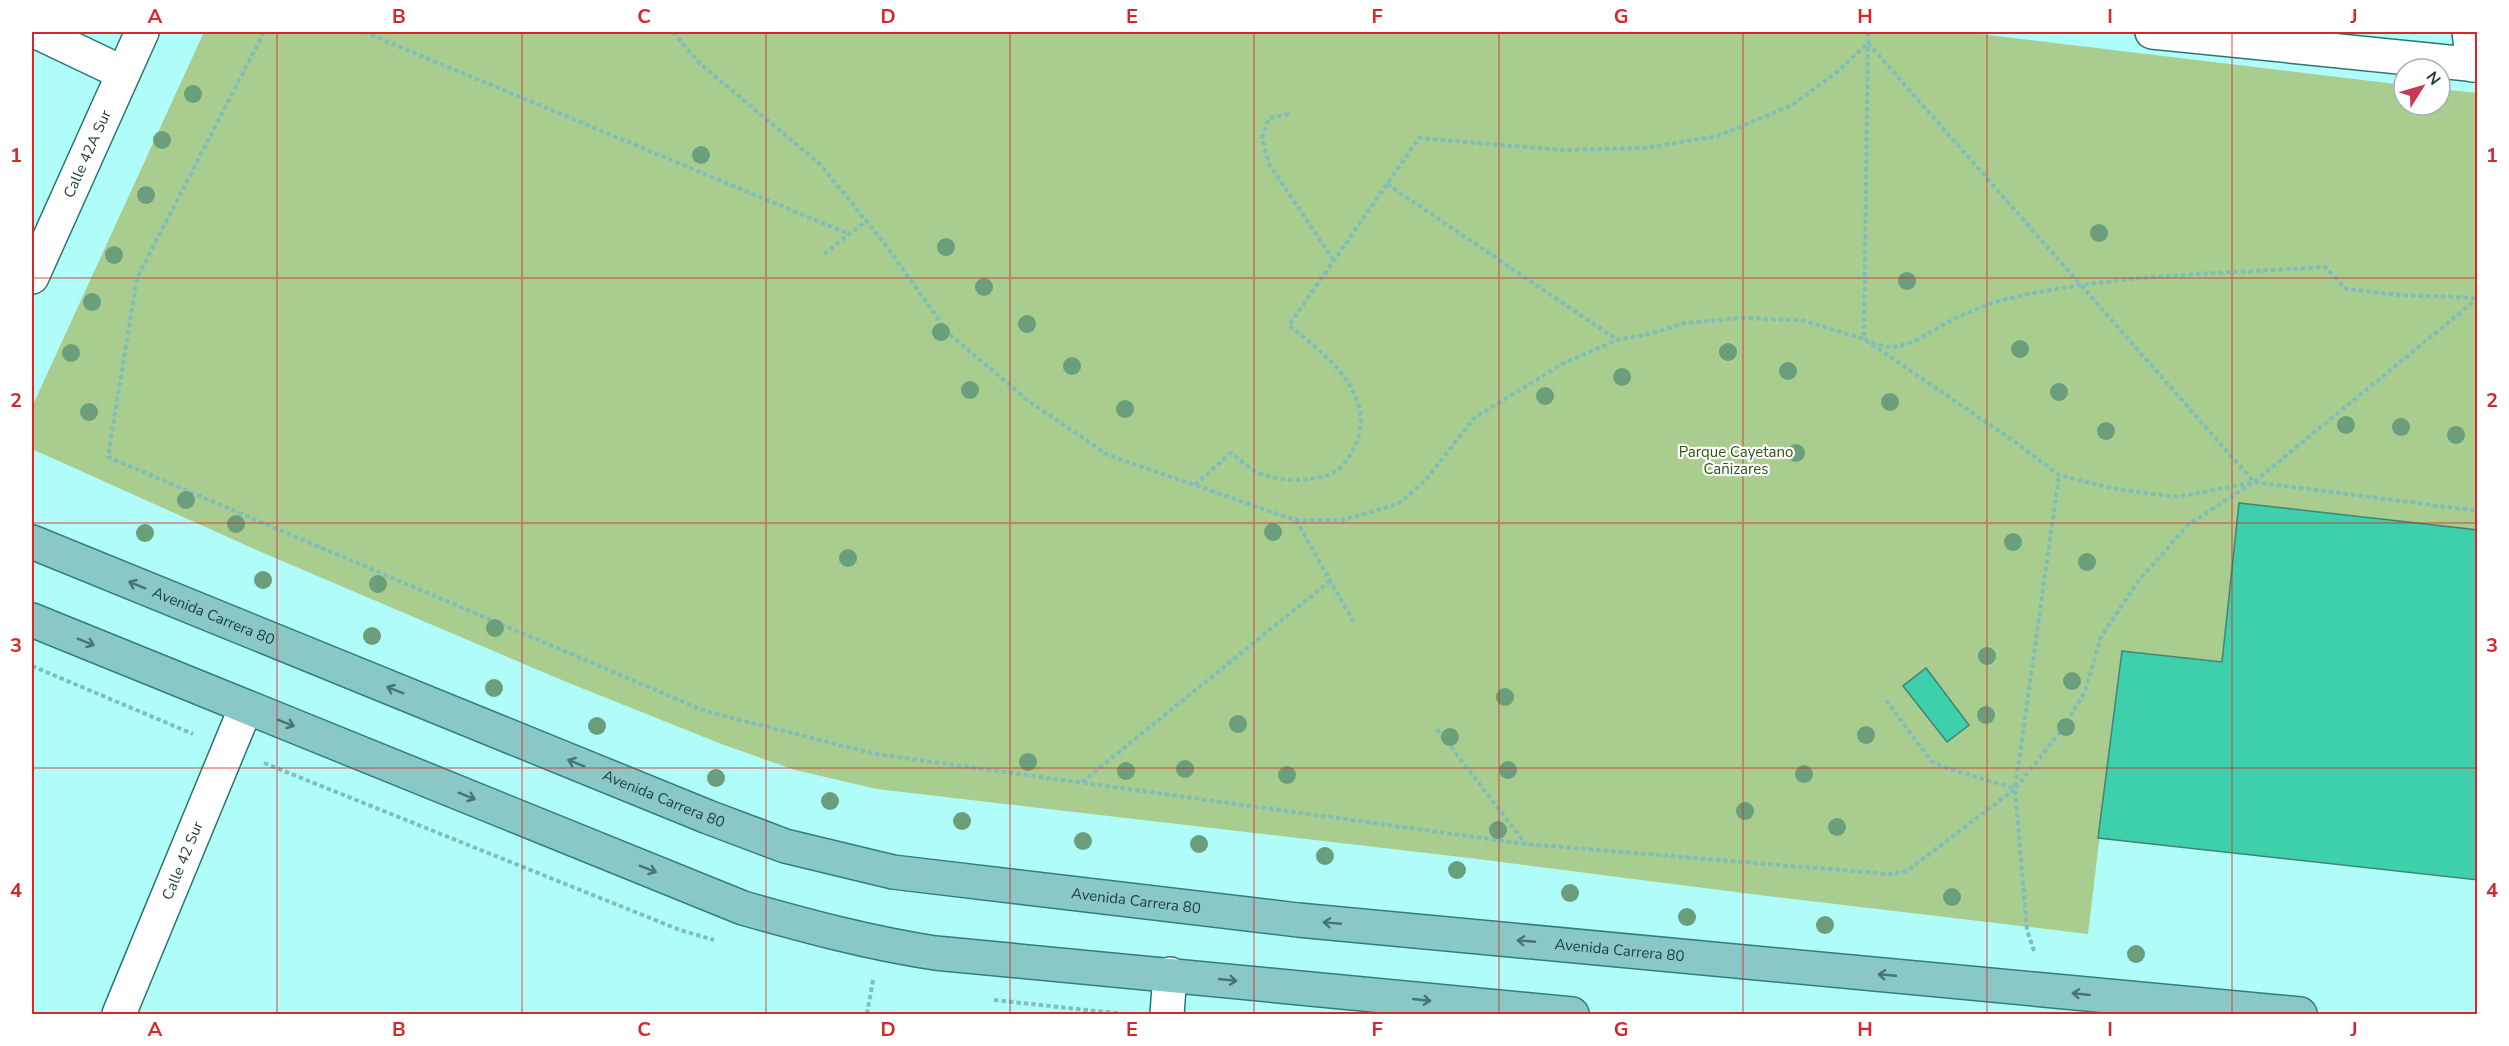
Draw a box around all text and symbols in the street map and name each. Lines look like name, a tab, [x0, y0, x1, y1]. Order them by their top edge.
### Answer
text: A	[148, 3, 163, 30]
text: B	[392, 3, 406, 30]
text: C	[637, 3, 651, 30]
text: D	[880, 3, 896, 30]
text: E	[1126, 3, 1138, 30]
text: F	[1371, 3, 1383, 30]
text: G	[1614, 3, 1628, 30]
text: H	[1857, 3, 1873, 30]
text: I	[2107, 3, 2113, 30]
text: J	[2349, 3, 2358, 30]
north arrow	[2392, 57, 2452, 117]
text: N	[2421, 67, 2446, 90]
street label: Calle 42A Sur	[59, 106, 116, 201]
text: 1	[10, 142, 22, 169]
text: 1	[2486, 142, 2498, 169]
text: 2	[10, 387, 22, 414]
text: 2	[2486, 387, 2498, 414]
park label: Parque Cayetano Cañizares	[1679, 442, 1793, 479]
one-way arrow	[128, 579, 147, 590]
street label: Avenida Carrera 80	[149, 582, 278, 650]
text: 3	[10, 632, 22, 659]
text: 3	[2486, 632, 2498, 659]
one-way arrow	[76, 637, 94, 648]
one-way arrow	[387, 684, 405, 695]
one-way arrow	[276, 718, 295, 729]
one-way arrow	[567, 757, 586, 768]
street label: Avenida Carrera 80	[600, 765, 728, 832]
one-way arrow	[457, 791, 476, 802]
street label: Calle 42 Sur	[157, 818, 208, 903]
one-way arrow	[638, 864, 656, 875]
text: 4	[10, 877, 22, 904]
text: 4	[2486, 877, 2498, 904]
street label: Avenida Carrera 80	[1070, 883, 1202, 918]
one-way arrow	[1322, 917, 1342, 928]
street label: Avenida Carrera 80	[1554, 934, 1685, 966]
one-way arrow	[1516, 935, 1536, 946]
one-way arrow	[1878, 969, 1897, 980]
one-way arrow	[1218, 975, 1238, 986]
one-way arrow	[2072, 988, 2092, 999]
one-way arrow	[1412, 994, 1432, 1005]
text: A	[148, 1016, 163, 1043]
text: B	[392, 1016, 406, 1043]
text: C	[637, 1016, 651, 1043]
text: D	[880, 1016, 896, 1043]
text: E	[1126, 1016, 1138, 1043]
text: F	[1371, 1016, 1383, 1043]
text: G	[1614, 1016, 1628, 1043]
text: H	[1857, 1016, 1873, 1043]
text: I	[2107, 1016, 2113, 1043]
text: J	[2349, 1016, 2358, 1043]

